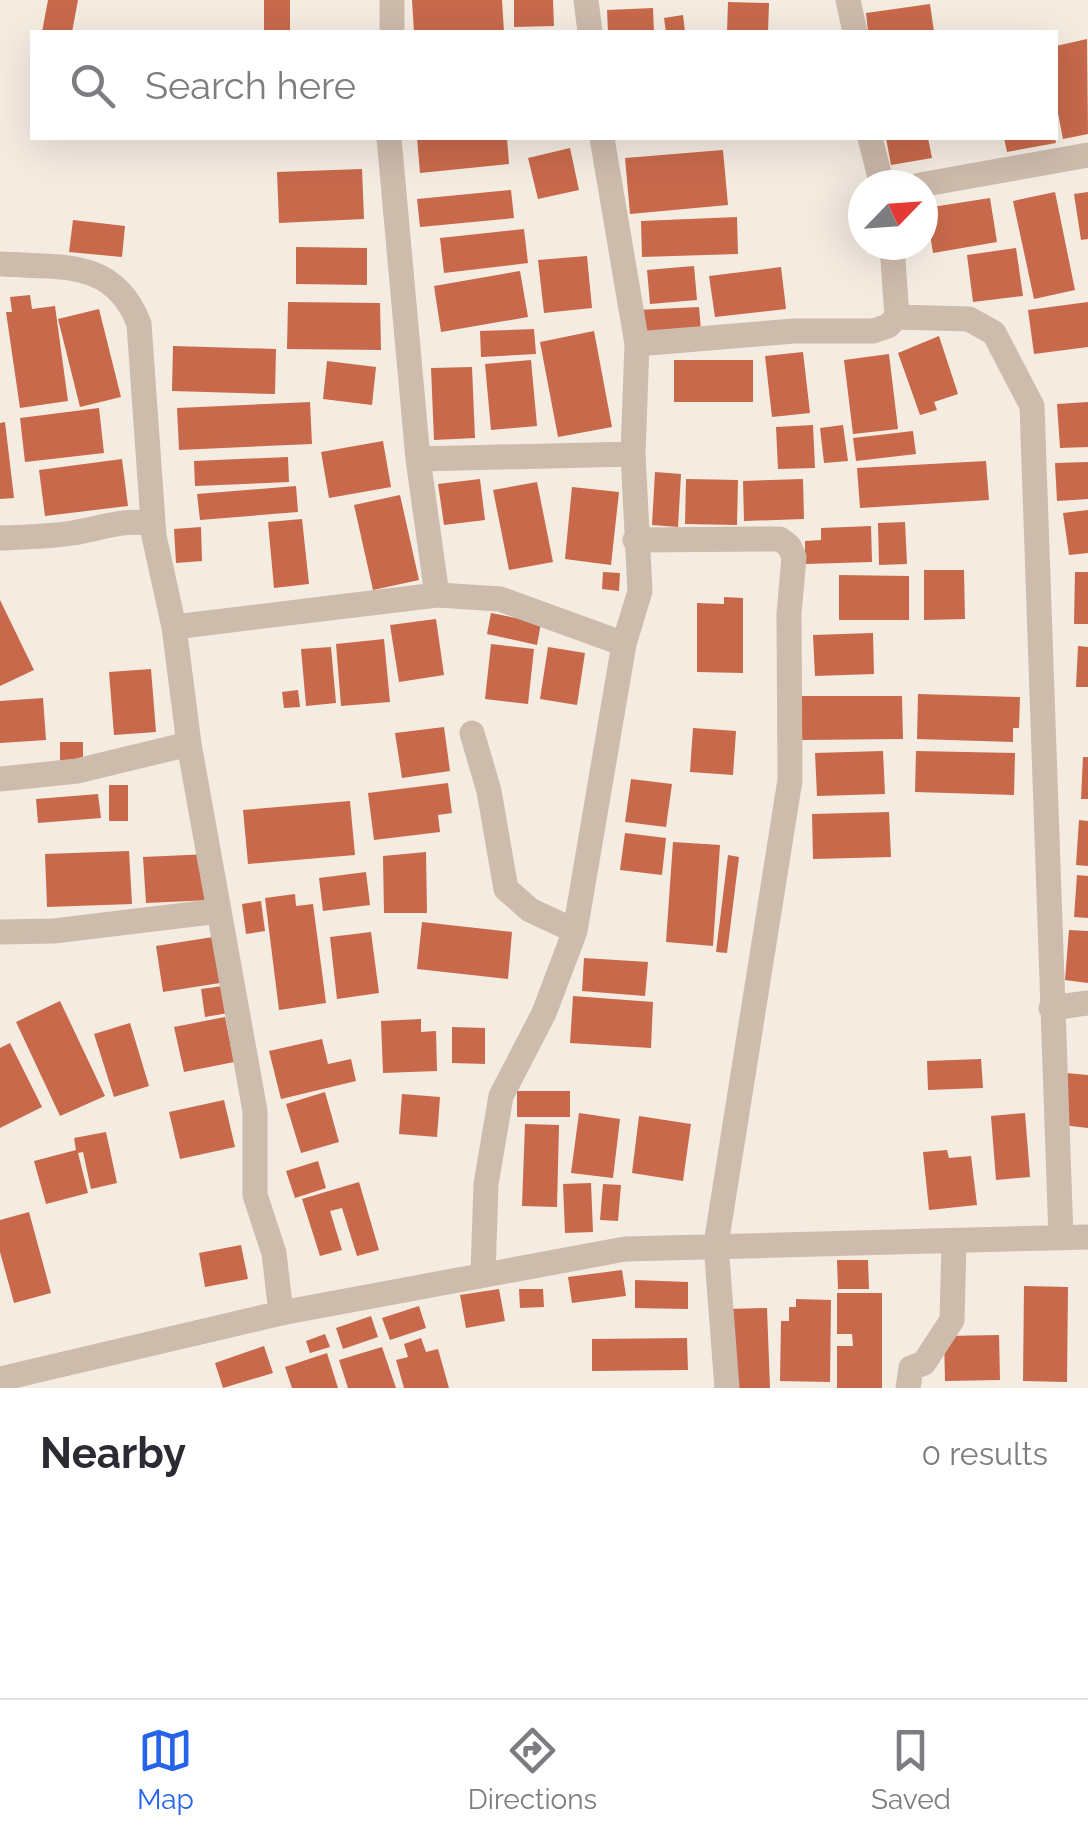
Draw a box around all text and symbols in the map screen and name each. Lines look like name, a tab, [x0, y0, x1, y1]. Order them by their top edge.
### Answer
search box	[30, 30, 1058, 140]
icon: search	[65, 58, 120, 113]
text: Search here	[145, 63, 356, 108]
north arrow	[848, 170, 938, 260]
text: Nearby	[40, 1429, 186, 1478]
text: 0 results	[921, 1435, 1048, 1472]
tab: Map	[137, 1723, 194, 1816]
tab: Directions	[468, 1723, 597, 1816]
tab: Saved	[871, 1723, 951, 1816]

